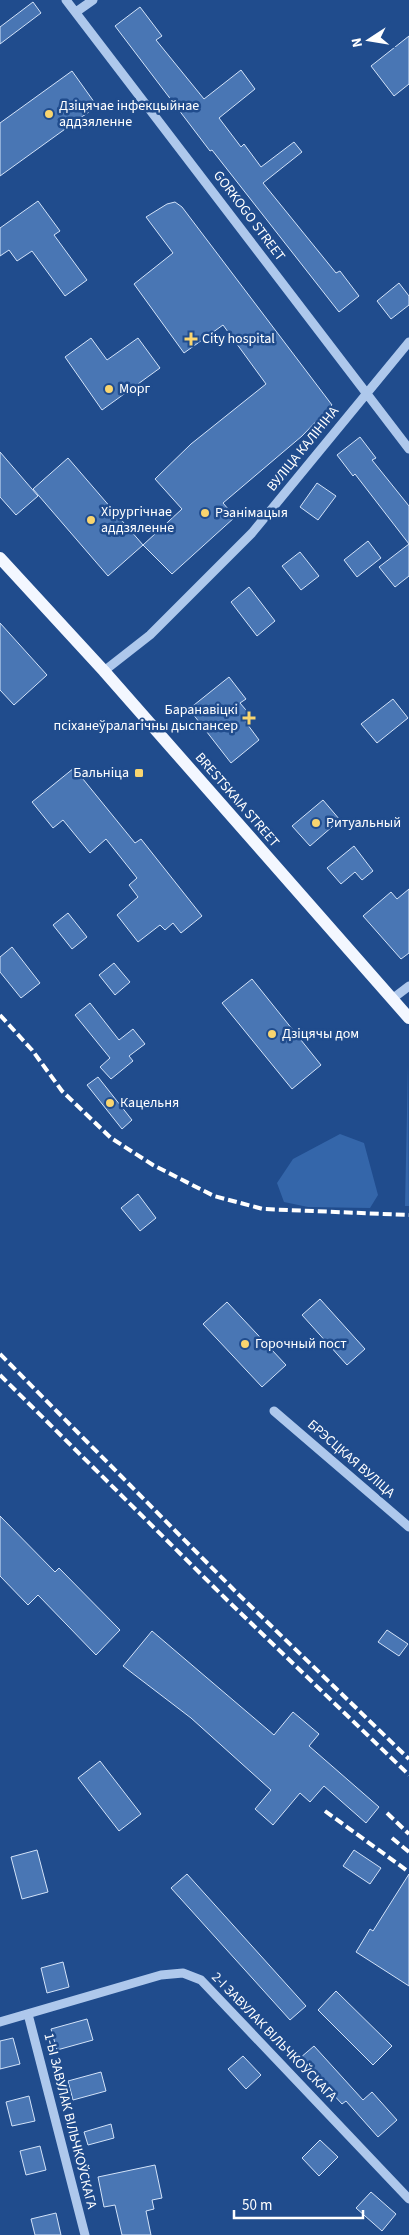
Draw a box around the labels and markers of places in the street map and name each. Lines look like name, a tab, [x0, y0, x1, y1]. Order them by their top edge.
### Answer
place label: Дзіцячае інфекцыйнае аддзяленне	[59, 96, 199, 132]
marker: Дзіцячае інфекцыйнае аддзяленне	[43, 108, 55, 120]
place label: City hospital	[202, 329, 275, 349]
marker: City hospital	[184, 332, 198, 346]
place label: Морг	[119, 379, 151, 399]
marker: Морг	[103, 383, 115, 395]
place label: Хірургічнае аддзяленне	[101, 502, 174, 538]
place label: Рэанімацыя	[215, 503, 288, 523]
marker: Рэанімацыя	[199, 507, 211, 519]
marker: Хірургічнае аддзяленне	[85, 514, 97, 526]
place label: Баранавіцкі псіханеўралагічны дыспансер	[54, 700, 238, 736]
marker: Баранавіцкі псіханеўралагічны дыспансер	[242, 711, 256, 725]
place label: Бальніца	[73, 763, 129, 783]
marker: Бальніца	[133, 767, 145, 779]
place label: Ритуальный	[326, 813, 401, 833]
marker: Ритуальный	[310, 817, 322, 829]
place label: Дзіцячы дом	[282, 1024, 359, 1044]
marker: Дзіцячы дом	[266, 1028, 278, 1040]
place label: Кацельня	[120, 1093, 179, 1113]
marker: Кацельня	[104, 1097, 116, 1109]
place label: Горочный пост	[255, 1334, 347, 1354]
marker: Горочный пост	[239, 1338, 251, 1350]

